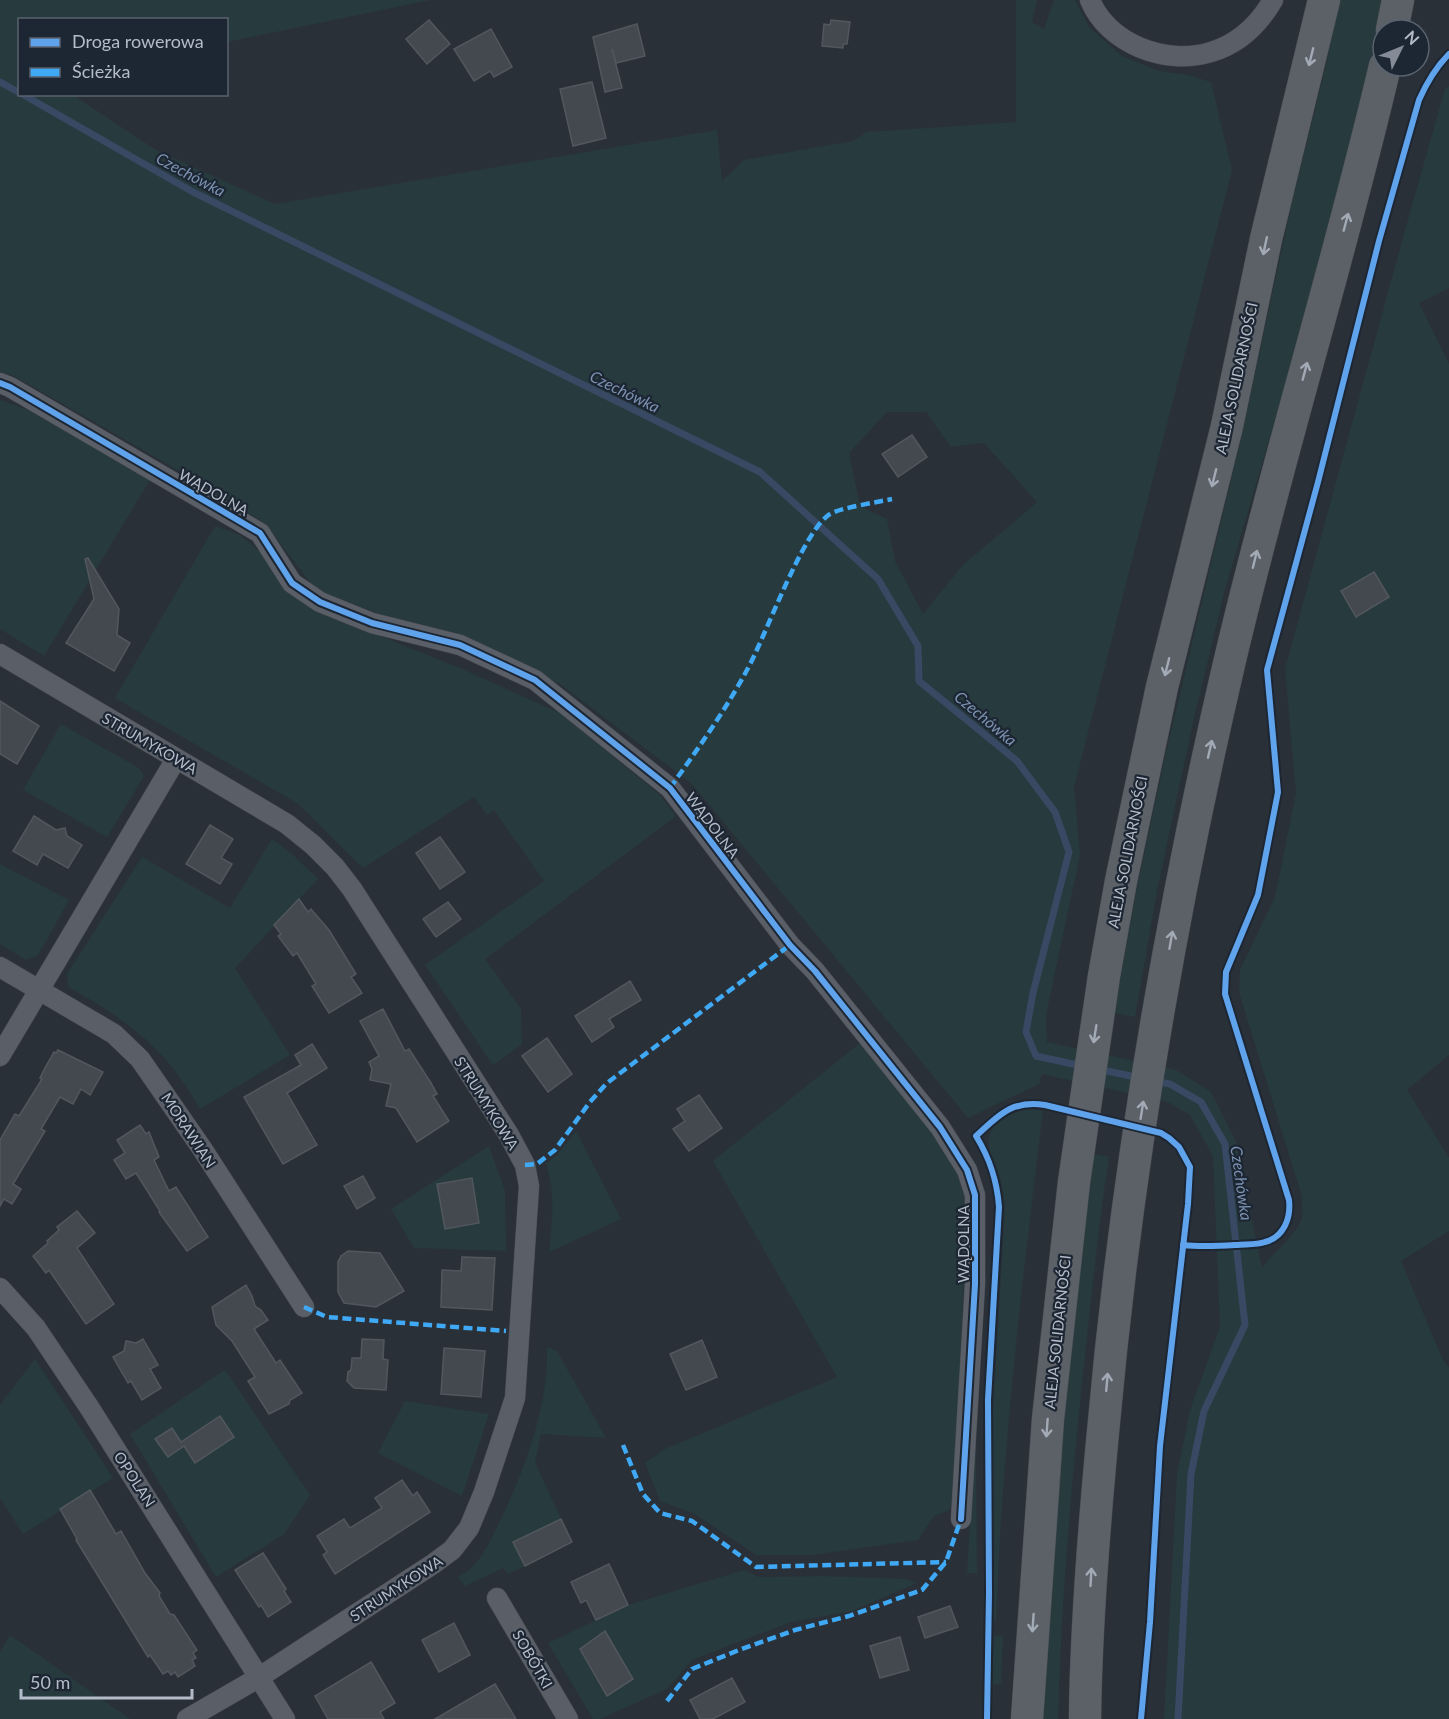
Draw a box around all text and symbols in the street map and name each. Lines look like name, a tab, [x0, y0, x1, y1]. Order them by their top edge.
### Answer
legend	[18, 18, 228, 96]
north arrow	[1371, 18, 1431, 78]
text: N	[1401, 26, 1423, 48]
text: Droga rowerowa	[72, 30, 204, 52]
one-way arrow	[1305, 47, 1317, 66]
text: Ścieżka	[72, 60, 130, 82]
water label: Czechówka	[153, 148, 229, 200]
one-way arrow	[1341, 213, 1352, 232]
one-way arrow	[1259, 236, 1270, 256]
street label: ALEJA SOLIDARNOŚCI	[1211, 300, 1261, 456]
one-way arrow	[1300, 362, 1311, 381]
water label: Czechówka	[587, 366, 663, 416]
street label: WĄDOLNA	[176, 465, 253, 520]
one-way arrow	[1207, 468, 1219, 487]
one-way arrow	[1249, 550, 1261, 569]
one-way arrow	[1160, 657, 1172, 676]
water label: Czechówka	[951, 687, 1021, 749]
street label: STRUMYKOWA	[99, 708, 201, 778]
one-way arrow	[1205, 740, 1216, 759]
street label: ALEJA SOLIDARNOŚCI	[1103, 774, 1151, 930]
street label: WĄDOLNA	[682, 789, 744, 862]
one-way arrow	[1166, 931, 1177, 951]
one-way arrow	[1089, 1023, 1100, 1043]
street label: STRUMYKOWA	[451, 1053, 523, 1154]
street label: MORAWIAN	[158, 1089, 220, 1171]
one-way arrow	[1137, 1100, 1148, 1120]
water label: Czechówka	[1227, 1144, 1257, 1222]
street label: WĄDOLNA	[954, 1204, 972, 1283]
street label: ALEJA SOLIDARNOŚCI	[1040, 1254, 1074, 1410]
one-way arrow	[1102, 1373, 1113, 1393]
one-way arrow	[1042, 1418, 1053, 1438]
street label: OPOLAN	[110, 1448, 160, 1510]
street label: STRUMYKOWA	[346, 1551, 446, 1625]
one-way arrow	[1086, 1567, 1097, 1587]
one-way arrow	[1027, 1612, 1038, 1632]
street label: SOBÓTKI	[509, 1627, 557, 1691]
scale bar	[21, 1662, 192, 1700]
text: 50 m	[30, 1671, 70, 1693]

